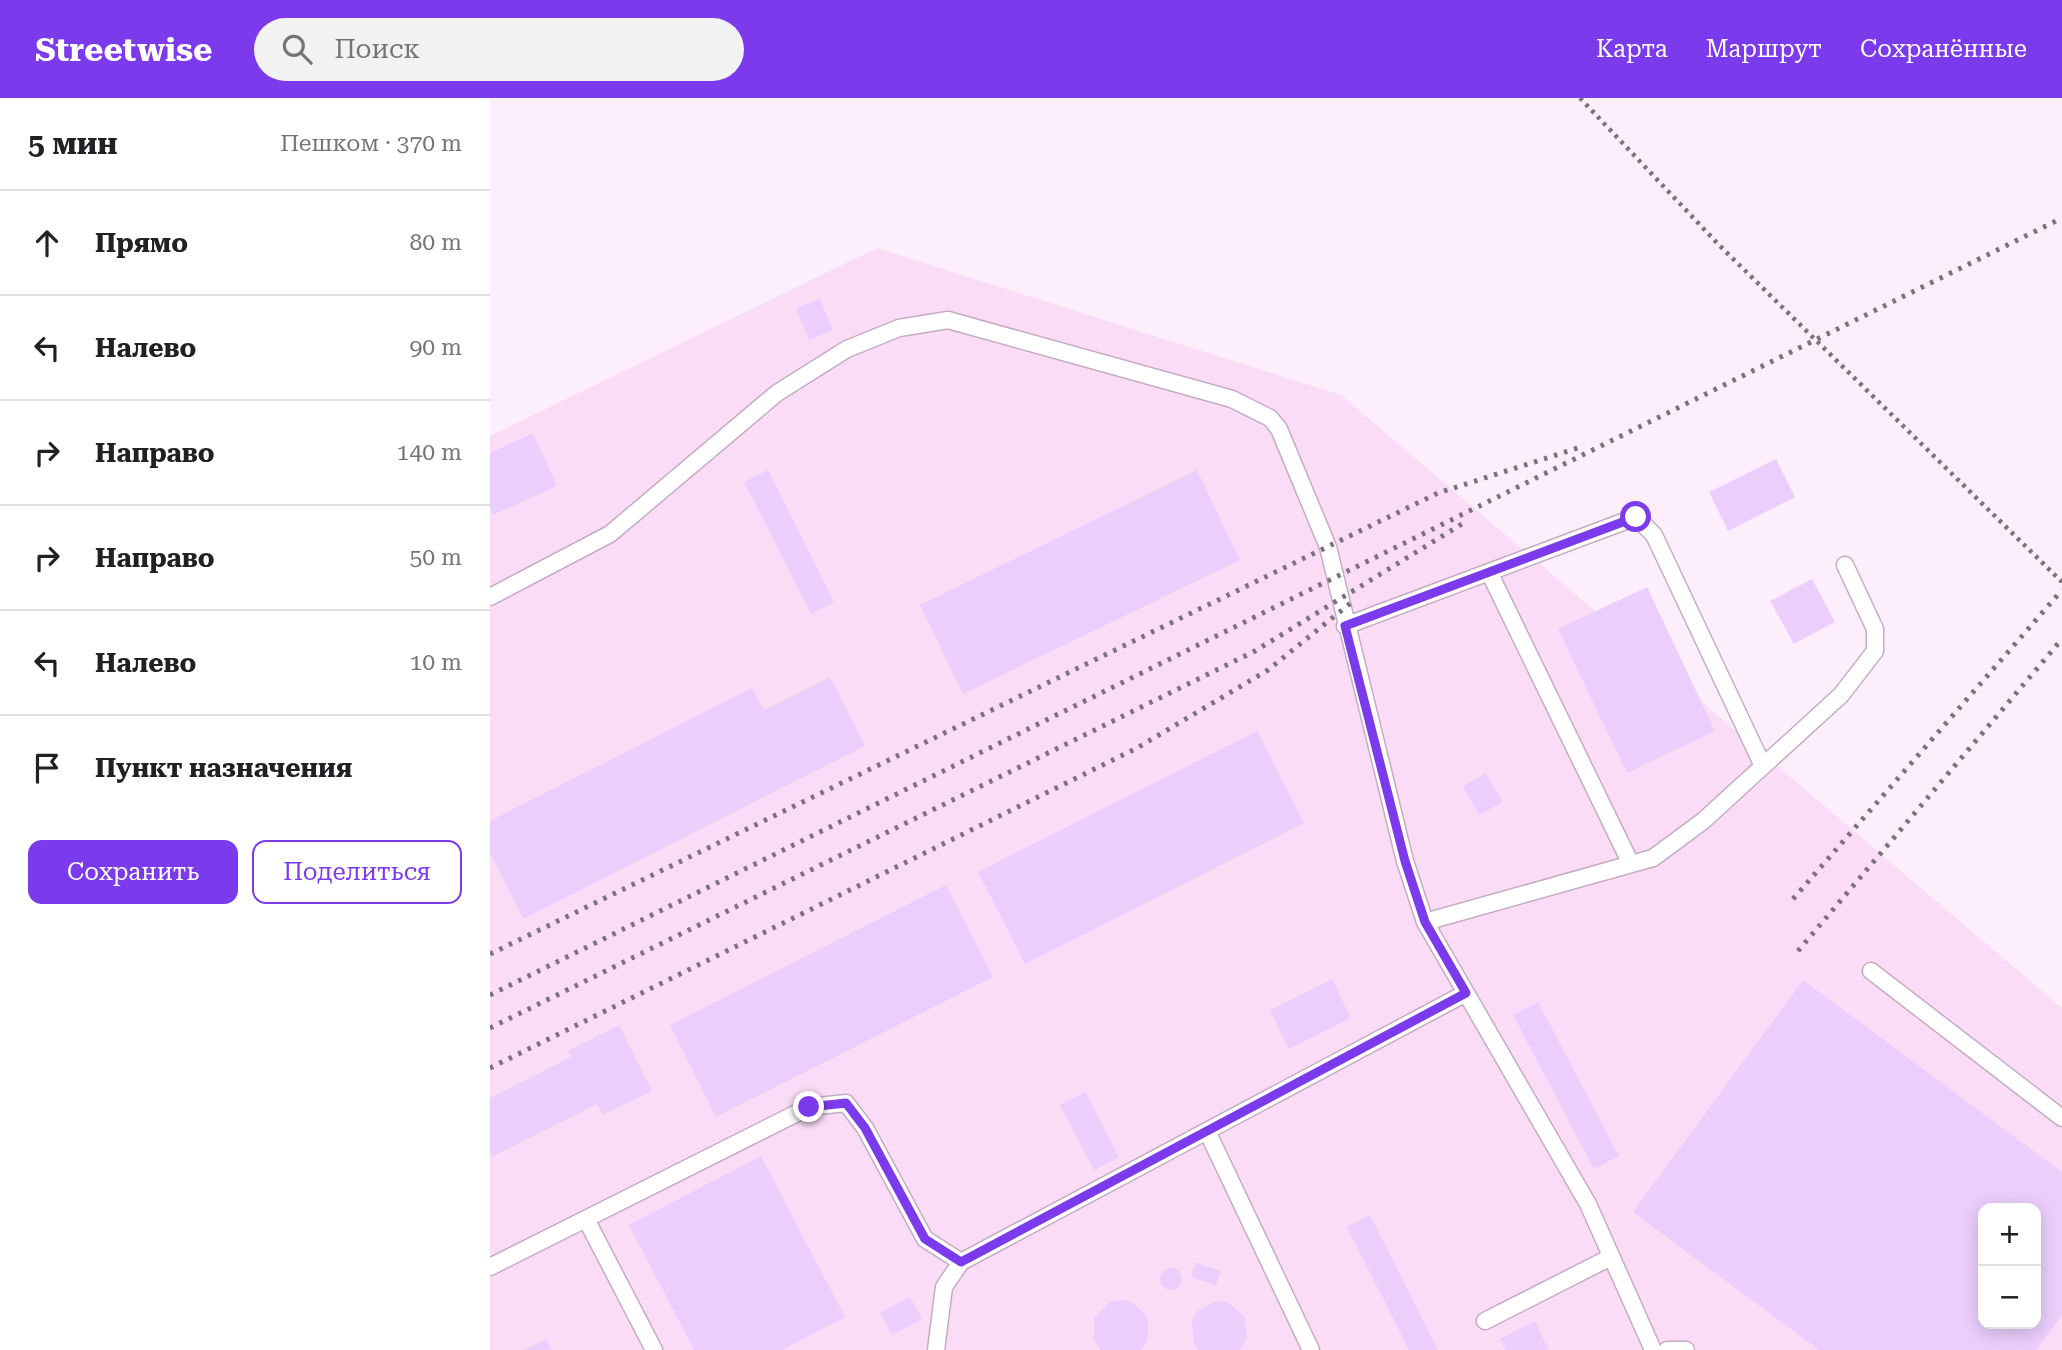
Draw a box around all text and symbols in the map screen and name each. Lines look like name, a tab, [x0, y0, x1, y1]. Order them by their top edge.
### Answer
search box	[254, 18, 744, 81]
text: Streetwise	[35, 30, 212, 69]
icon: search	[278, 30, 316, 68]
text: Поиск	[334, 34, 420, 64]
text: Карта	[1596, 35, 1668, 63]
text: Маршрут	[1706, 35, 1822, 63]
text: Сохранённые	[1860, 35, 2027, 63]
text: 5 мин	[28, 126, 118, 161]
text: Пешком · 370 m	[280, 130, 462, 157]
icon: ahead	[28, 224, 66, 262]
text: Прямо	[95, 228, 188, 258]
text: 80 m	[409, 229, 462, 256]
icon: left	[28, 329, 66, 367]
text: Налево	[95, 333, 196, 363]
text: 90 m	[409, 334, 462, 361]
icon: right	[28, 434, 66, 472]
text: Направо	[95, 438, 215, 468]
text: 140 m	[397, 439, 462, 466]
route start	[1620, 501, 1651, 532]
icon: right	[28, 539, 66, 577]
text: Направо	[95, 543, 215, 573]
text: 50 m	[409, 544, 462, 571]
icon: left	[28, 644, 66, 682]
text: Налево	[95, 648, 196, 678]
text: 10 m	[409, 649, 462, 676]
icon: arrive	[28, 749, 66, 787]
text: Пункт назначения	[95, 753, 352, 783]
button: Сохранить	[28, 840, 238, 904]
button: Поделиться	[252, 840, 462, 904]
route end	[793, 1091, 824, 1122]
map controls	[1978, 1203, 2041, 1329]
button: +	[1978, 1203, 2041, 1266]
button: −	[1978, 1266, 2041, 1329]

